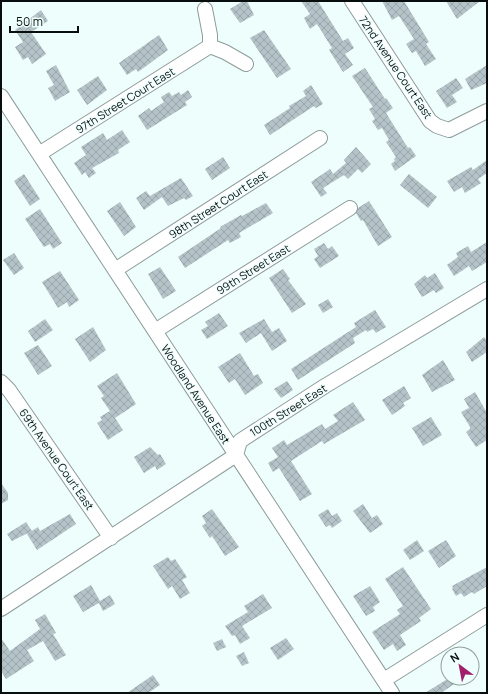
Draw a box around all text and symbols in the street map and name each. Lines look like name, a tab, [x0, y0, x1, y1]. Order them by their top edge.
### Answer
scale bar	[10, 8, 78, 34]
text: 50 m	[16, 13, 43, 30]
street label: 72nd Avenue Court East	[356, 13, 436, 121]
street label: 97th Street Court East	[73, 63, 177, 137]
street label: 98th Street Court East	[166, 166, 270, 242]
street label: 99th Street East	[213, 240, 293, 298]
street label: Woodland Avenue East	[158, 341, 234, 447]
street label: 100th Street East	[247, 380, 329, 440]
street label: 69th Avenue Court East	[16, 405, 98, 513]
north arrow	[440, 646, 480, 686]
text: N	[447, 649, 462, 666]

